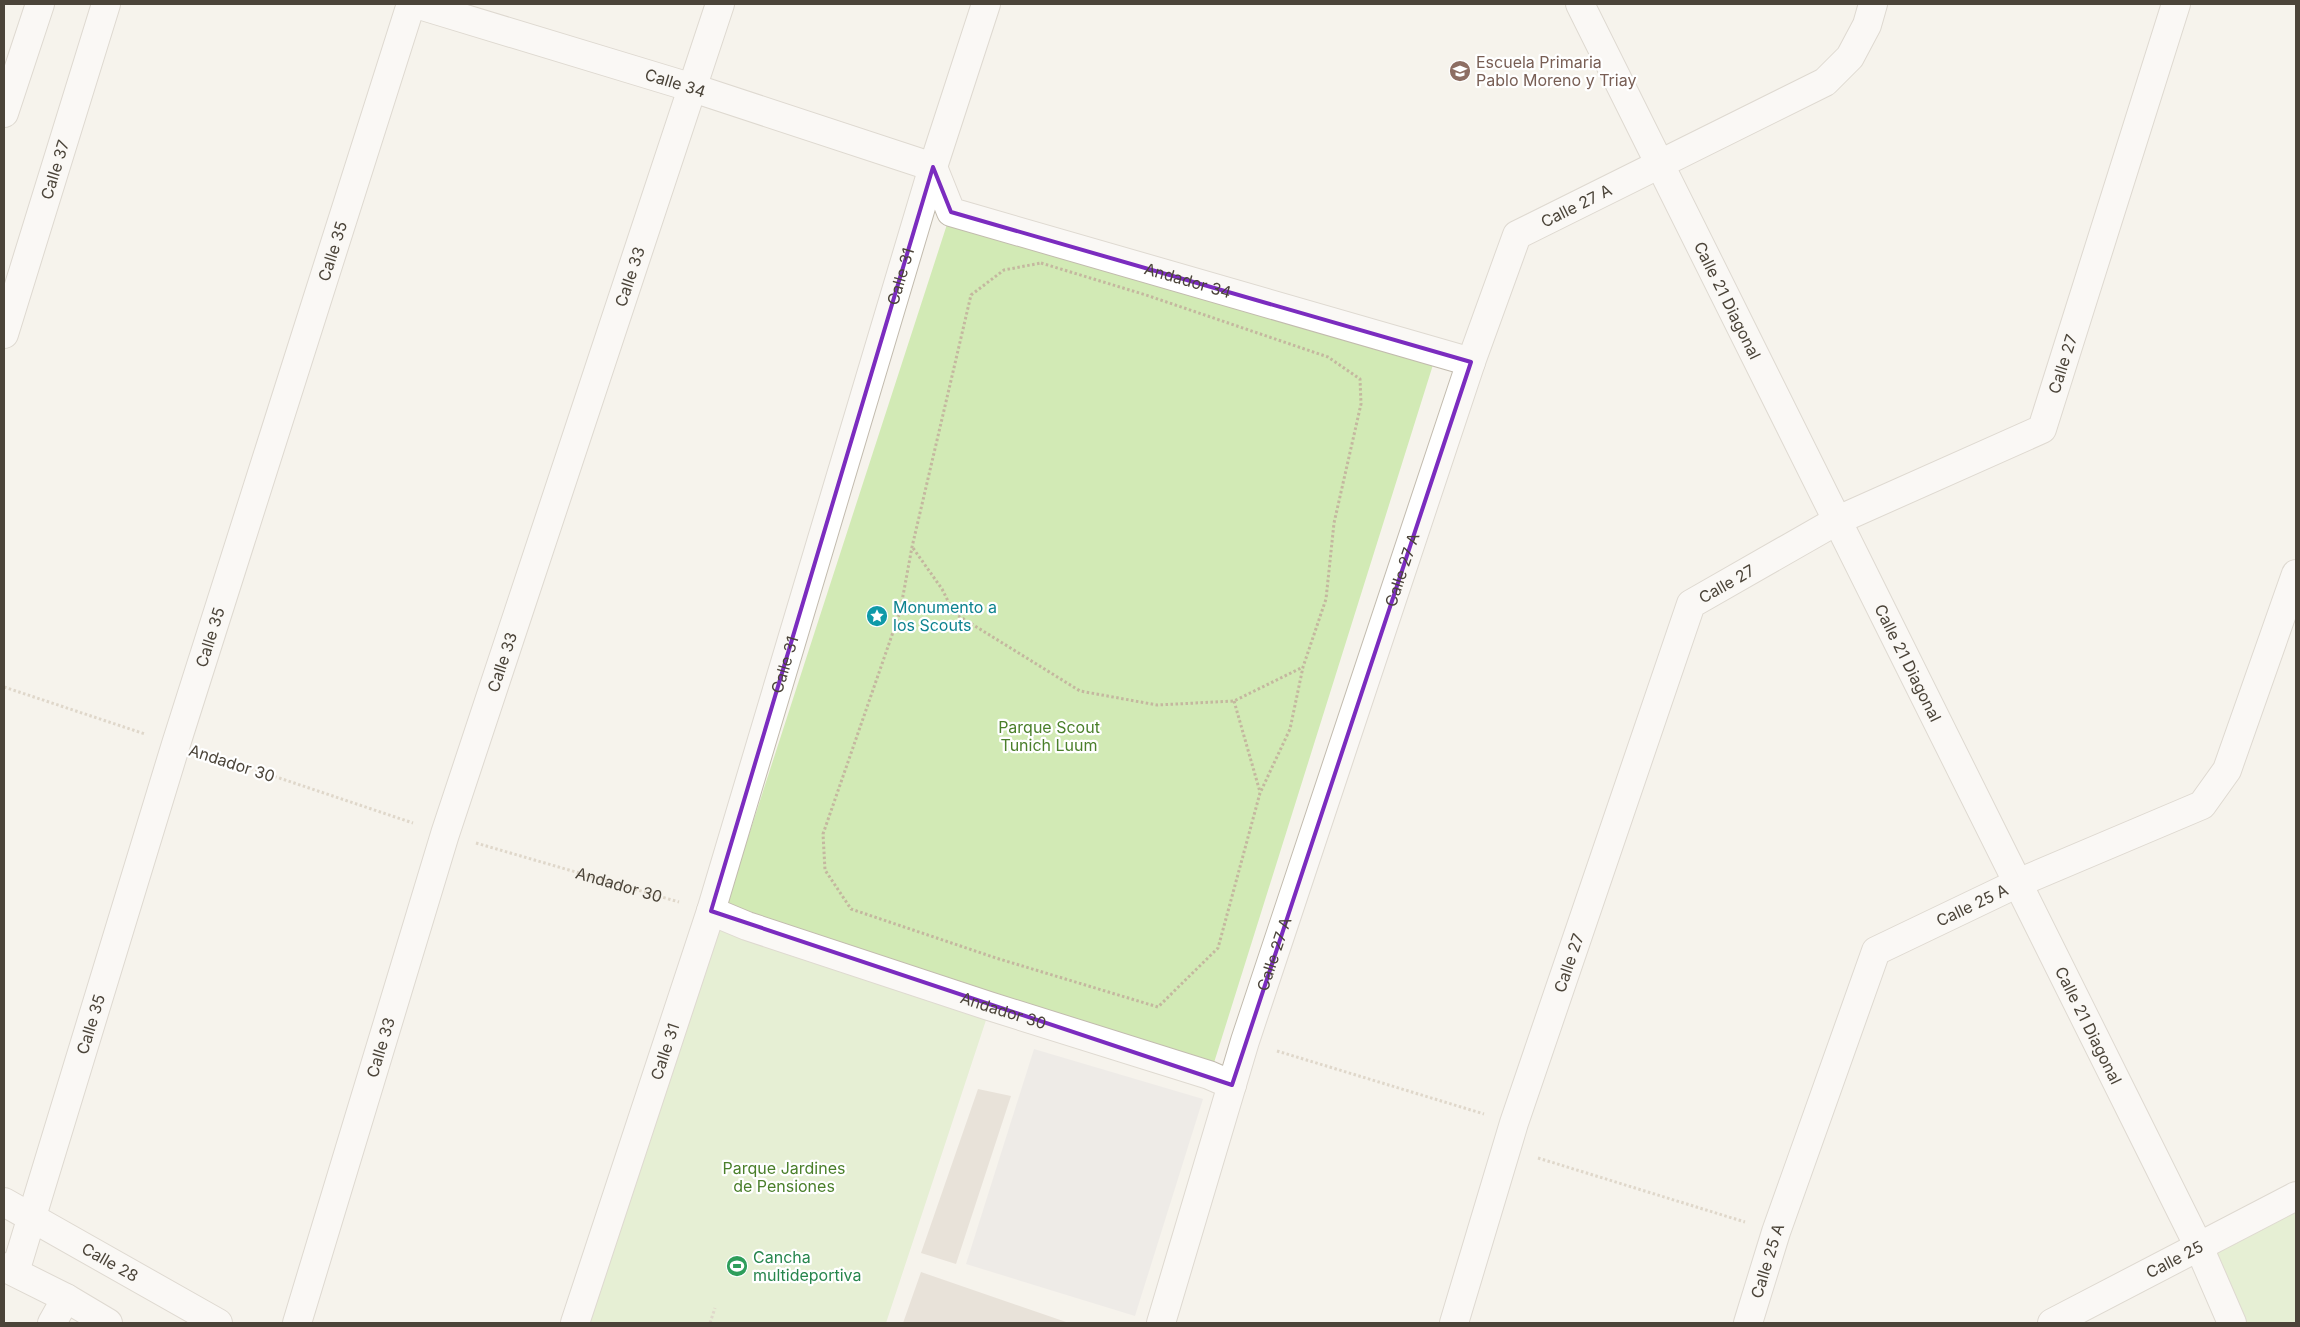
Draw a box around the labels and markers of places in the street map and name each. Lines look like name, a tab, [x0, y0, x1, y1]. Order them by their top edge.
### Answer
place label: Escuela Primaria Pablo Moreno y Triay	[1476, 52, 1636, 90]
school or university icon: Escuela Primaria Pablo Moreno y Triay	[1448, 59, 1472, 83]
place label: Monumento a los Scouts	[893, 597, 997, 635]
place icon: Monumento a los Scouts	[865, 604, 889, 628]
place label: Cancha multideportiva	[753, 1247, 862, 1285]
sports icon: Cancha multideportiva	[725, 1254, 749, 1278]

